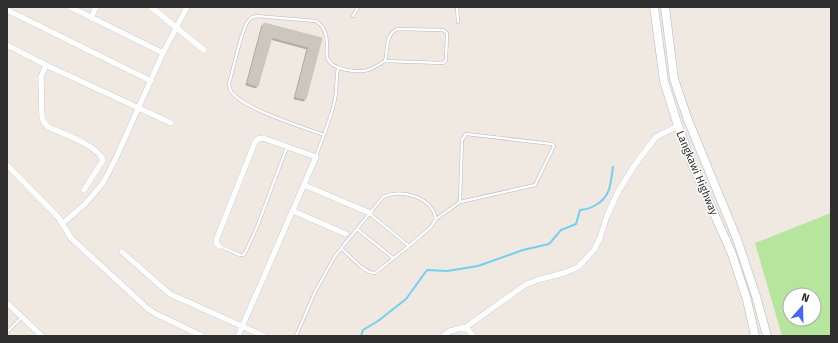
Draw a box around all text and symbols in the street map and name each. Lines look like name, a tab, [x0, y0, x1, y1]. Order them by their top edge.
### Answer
street label: Langkawi Highway	[673, 129, 721, 218]
north arrow	[782, 287, 822, 327]
text: N	[800, 291, 811, 305]

